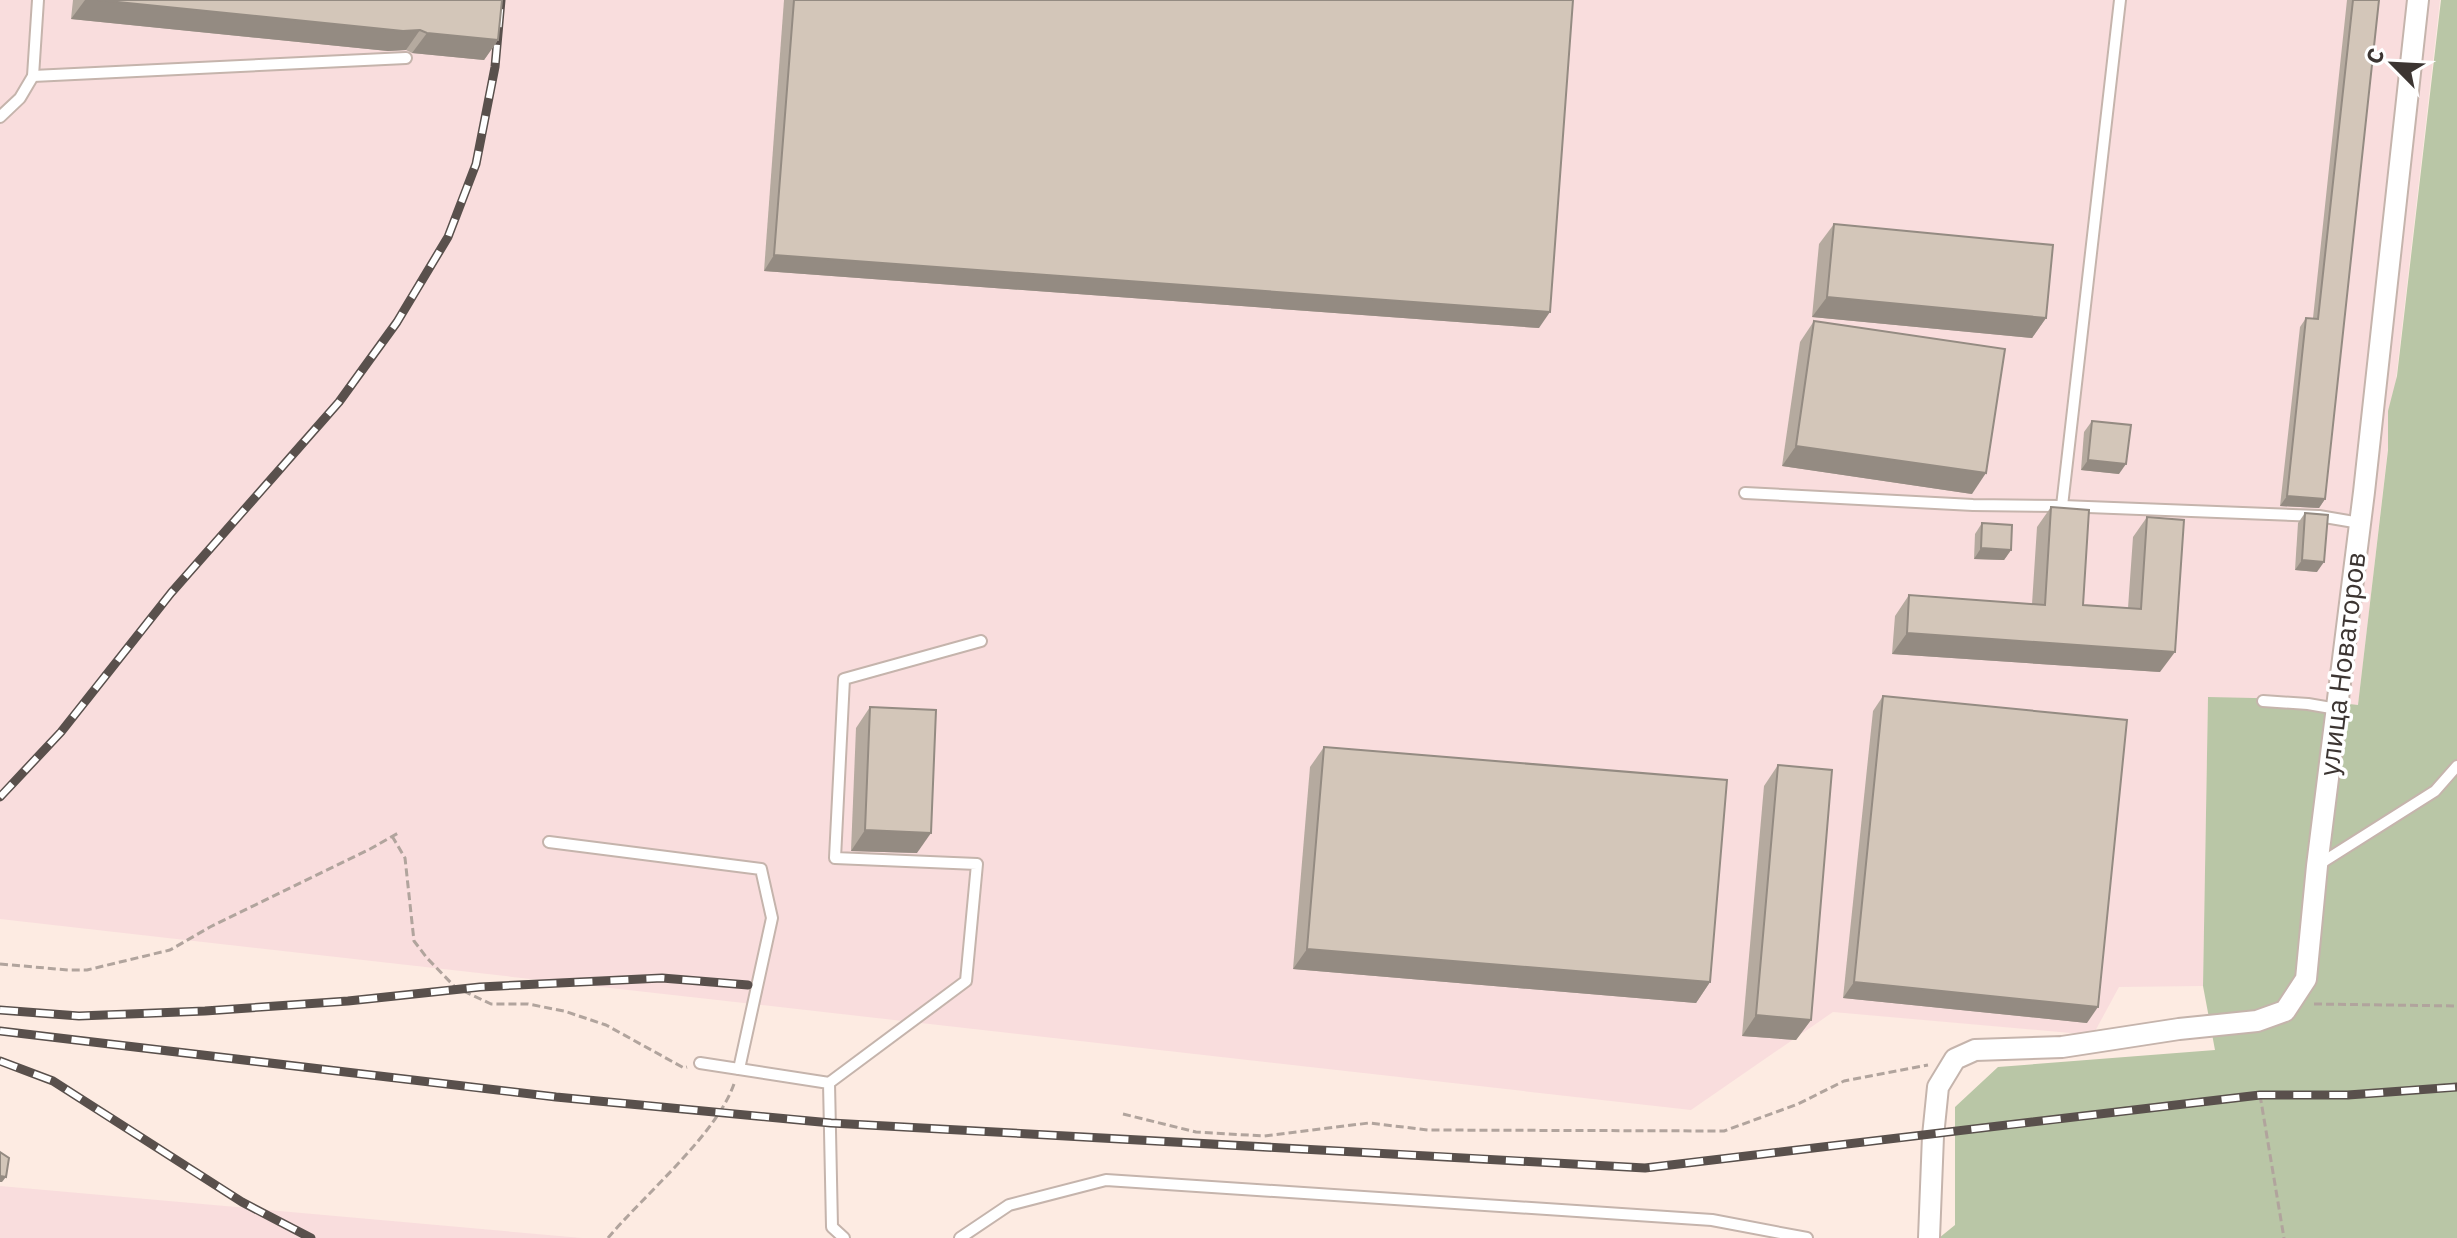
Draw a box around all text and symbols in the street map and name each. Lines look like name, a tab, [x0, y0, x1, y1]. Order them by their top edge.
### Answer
north arrow	[2353, 24, 2433, 104]
text: С	[2358, 43, 2390, 68]
street label: улица Новаторов	[2309, 550, 2374, 778]

